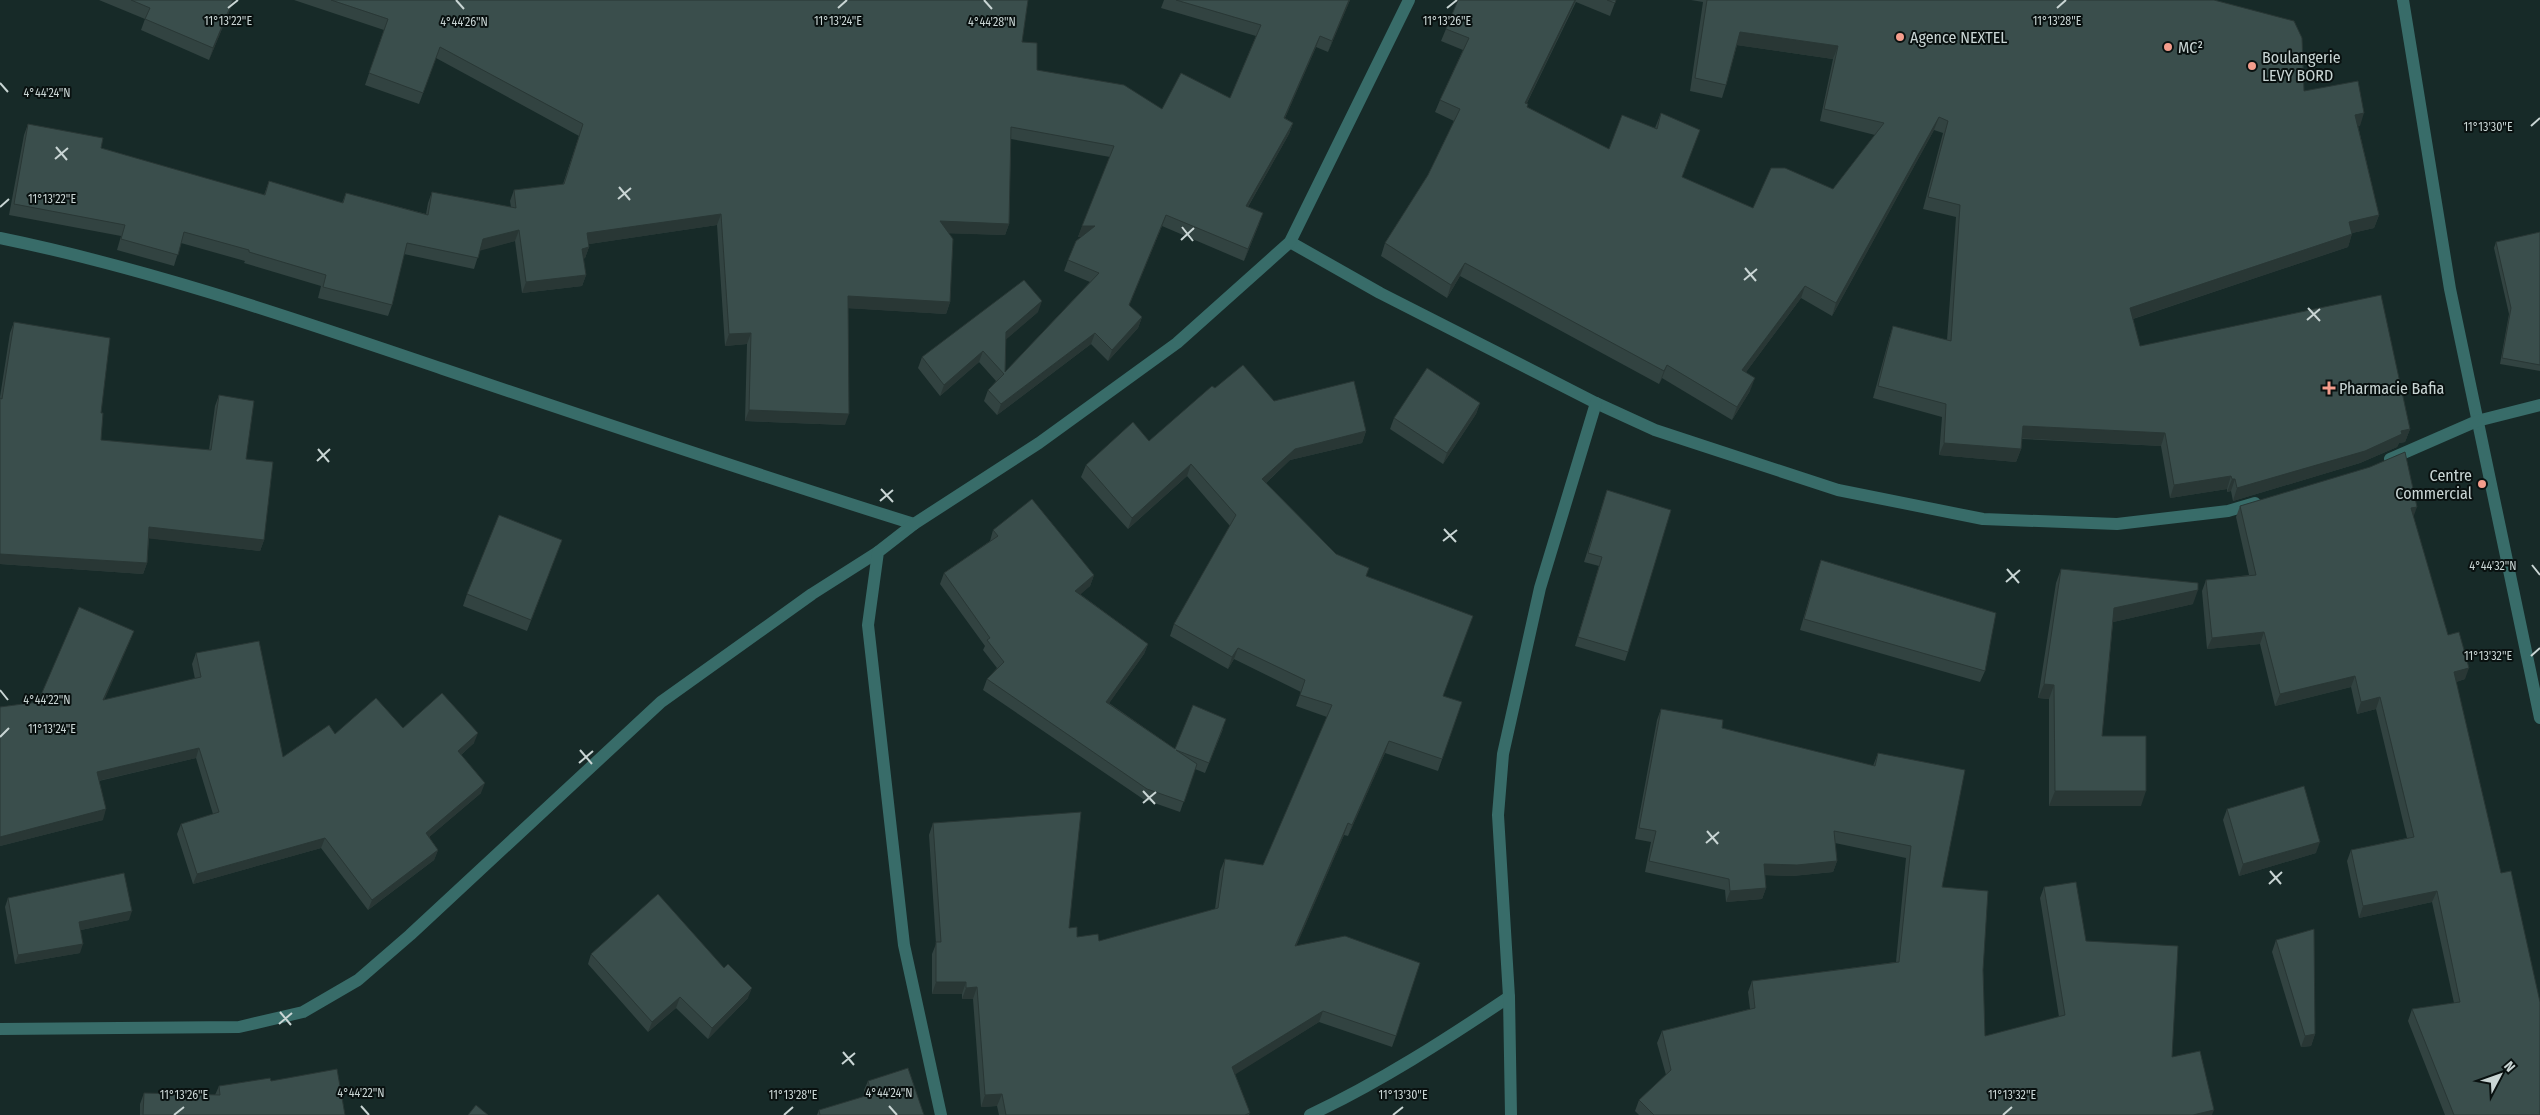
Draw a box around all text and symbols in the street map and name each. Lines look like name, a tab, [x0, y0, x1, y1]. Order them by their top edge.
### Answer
text: 11°13'22"E	[204, 14, 252, 28]
text: 11°13'24"E	[814, 14, 862, 28]
text: 11°13'26"E	[1423, 14, 1472, 28]
text: 11°13'28"E	[2033, 14, 2082, 28]
text: 4°44'26"N	[440, 15, 488, 29]
text: 4°44'28"N	[968, 15, 1016, 29]
place label: Agence NEXTEL	[1910, 28, 2007, 47]
marker: Agence NEXTEL	[1894, 31, 1906, 43]
place label: MC²	[2178, 38, 2203, 57]
marker: MC²	[2162, 41, 2174, 53]
place label: Boulangerie LEVY BORD	[2262, 48, 2341, 85]
marker: Boulangerie LEVY BORD	[2246, 60, 2258, 72]
text: 4°44'24"N	[24, 86, 70, 100]
text: 11°13'30"E	[2463, 120, 2513, 134]
text: 11°13'22"E	[28, 192, 76, 206]
place label: Pharmacie Bafia	[2339, 379, 2445, 398]
marker: Pharmacie Bafia	[2323, 382, 2335, 394]
place label: Centre Commercial	[2395, 466, 2472, 503]
marker: Centre Commercial	[2476, 478, 2488, 490]
text: 4°44'32"N	[2469, 559, 2517, 573]
text: 11°13'32"E	[2464, 649, 2512, 663]
text: 4°44'22"N	[23, 693, 71, 707]
text: 11°13'24"E	[28, 722, 76, 736]
north arrow	[2475, 1050, 2525, 1100]
text: N	[2500, 1058, 2519, 1076]
text: 4°44'22"N	[337, 1086, 385, 1100]
text: 4°44'24"N	[866, 1086, 912, 1100]
text: 11°13'26"E	[160, 1088, 209, 1102]
text: 11°13'28"E	[769, 1088, 818, 1102]
text: 11°13'30"E	[1378, 1088, 1428, 1102]
text: 11°13'32"E	[1988, 1088, 2036, 1102]

